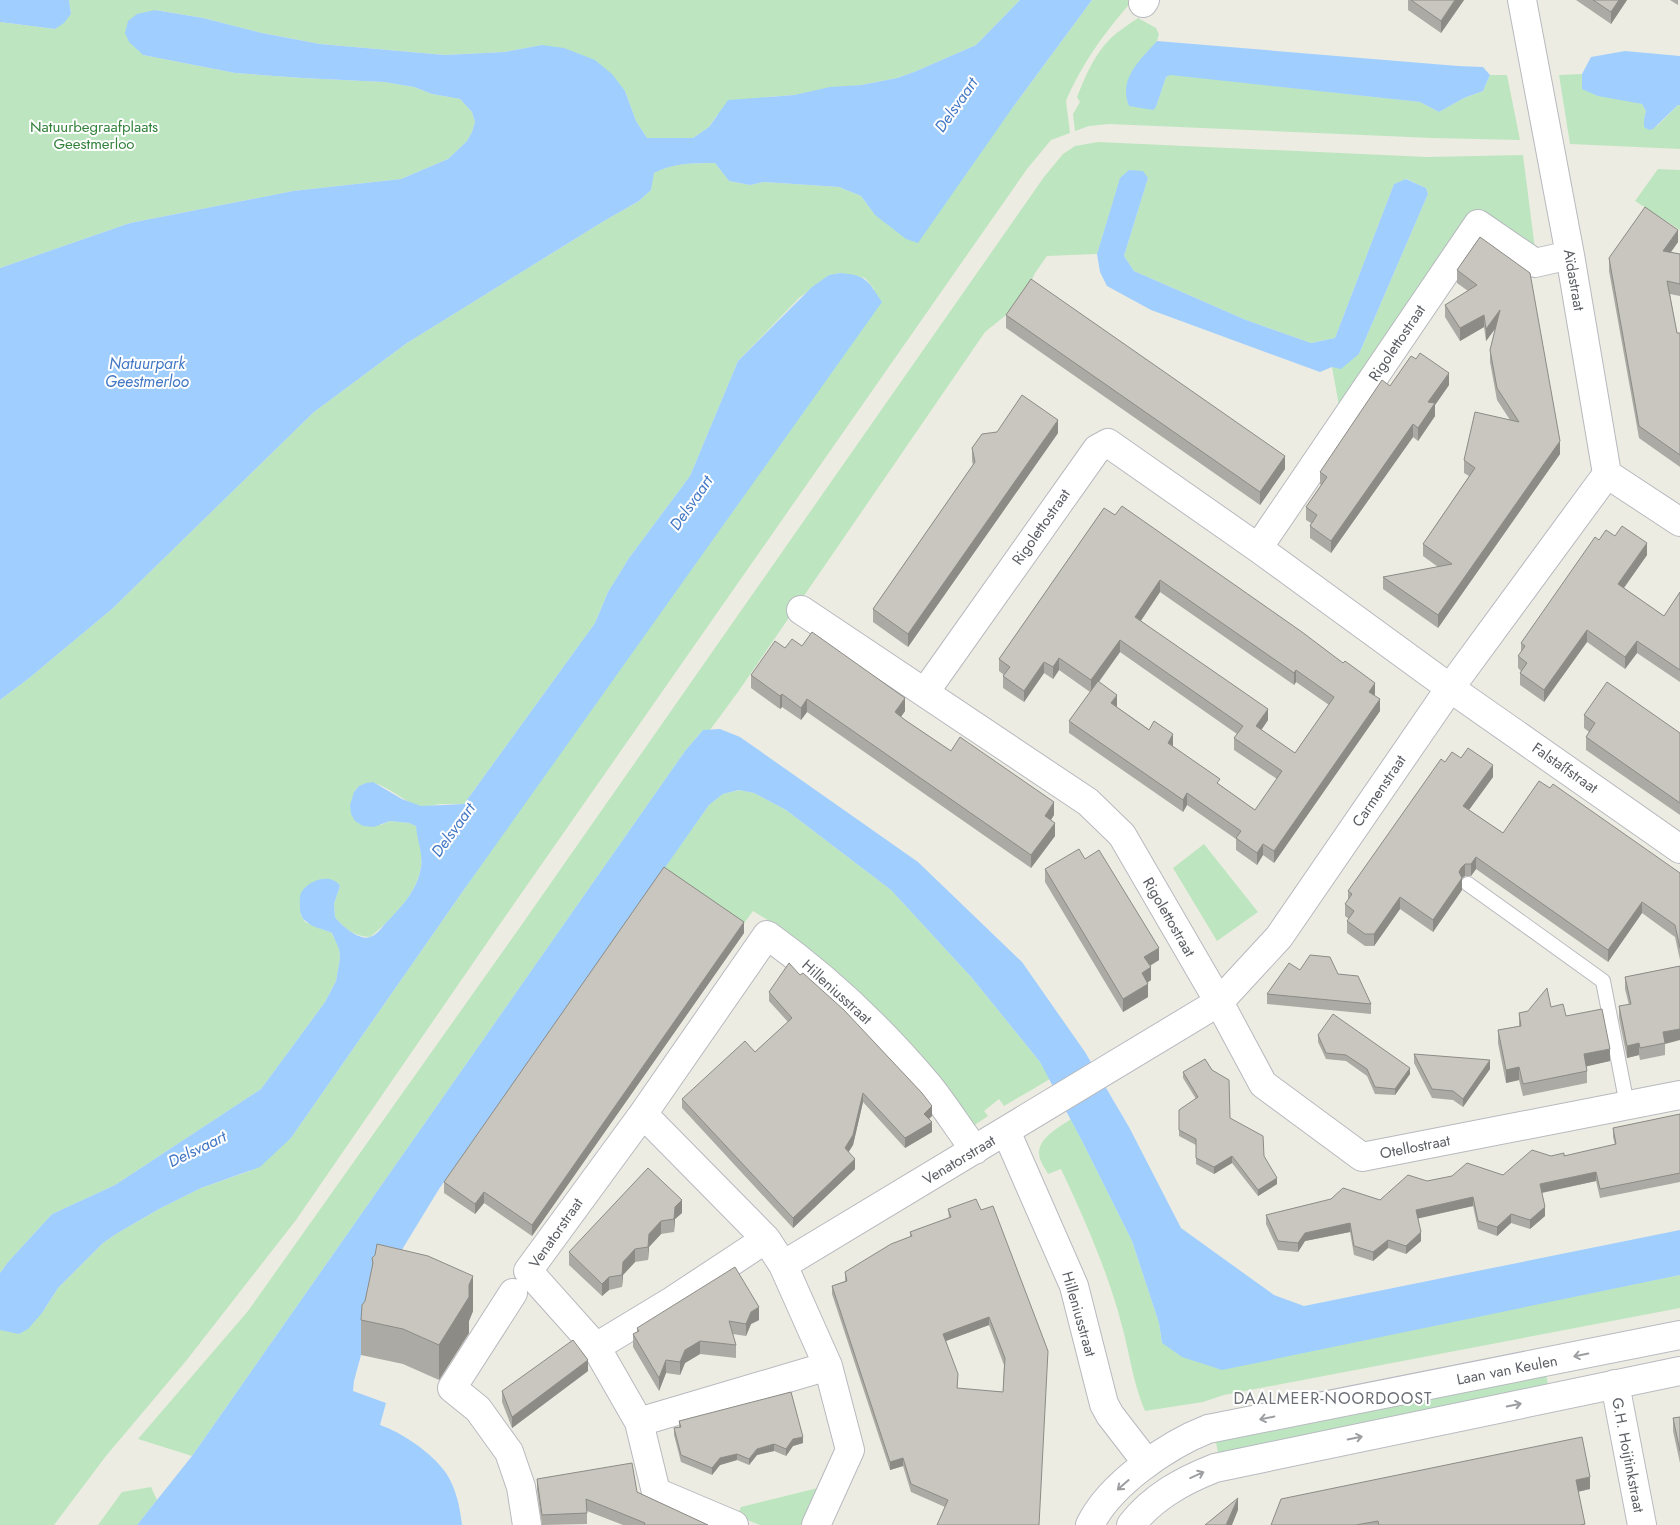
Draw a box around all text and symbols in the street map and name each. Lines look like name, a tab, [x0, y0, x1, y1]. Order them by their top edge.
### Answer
water label: Delsvaart	[929, 72, 984, 137]
park label: Natuurbegraafplaats Geestmerloo	[30, 116, 158, 155]
street label: Aïdastraat	[1558, 247, 1590, 313]
street label: Rigolettostraat	[1363, 300, 1431, 386]
water label: Natuurpark Geestmerloo	[105, 352, 190, 393]
water label: Delsvaart	[664, 470, 719, 535]
street label: Rigolettostraat	[1007, 484, 1076, 570]
street label: Falstaffstraat	[1528, 737, 1603, 799]
street label: Carmenstraat	[1347, 750, 1411, 831]
water label: Delsvaart	[426, 797, 481, 862]
street label: Rigolettostraat	[1137, 873, 1201, 961]
street label: Hilleniusstraat	[797, 954, 877, 1030]
water label: Delsvaart	[164, 1125, 231, 1173]
street label: Venatorstraat	[918, 1129, 1000, 1190]
street label: Otellostraat	[1378, 1129, 1452, 1165]
street label: Venatorstraat	[524, 1193, 589, 1273]
street label: Hilleniusstraat	[1056, 1269, 1102, 1360]
street label: Laan van Keulen	[1455, 1349, 1559, 1391]
one-way arrow	[1573, 1351, 1589, 1360]
district label: DAALMEER-NOORDOOST	[1233, 1387, 1433, 1410]
street label: G.H. Hoijtinkstraat	[1606, 1396, 1650, 1515]
one-way arrow	[1506, 1400, 1522, 1409]
one-way arrow	[1259, 1413, 1275, 1423]
one-way arrow	[1347, 1432, 1363, 1442]
one-way arrow	[1189, 1470, 1204, 1480]
one-way arrow	[1116, 1479, 1129, 1490]

